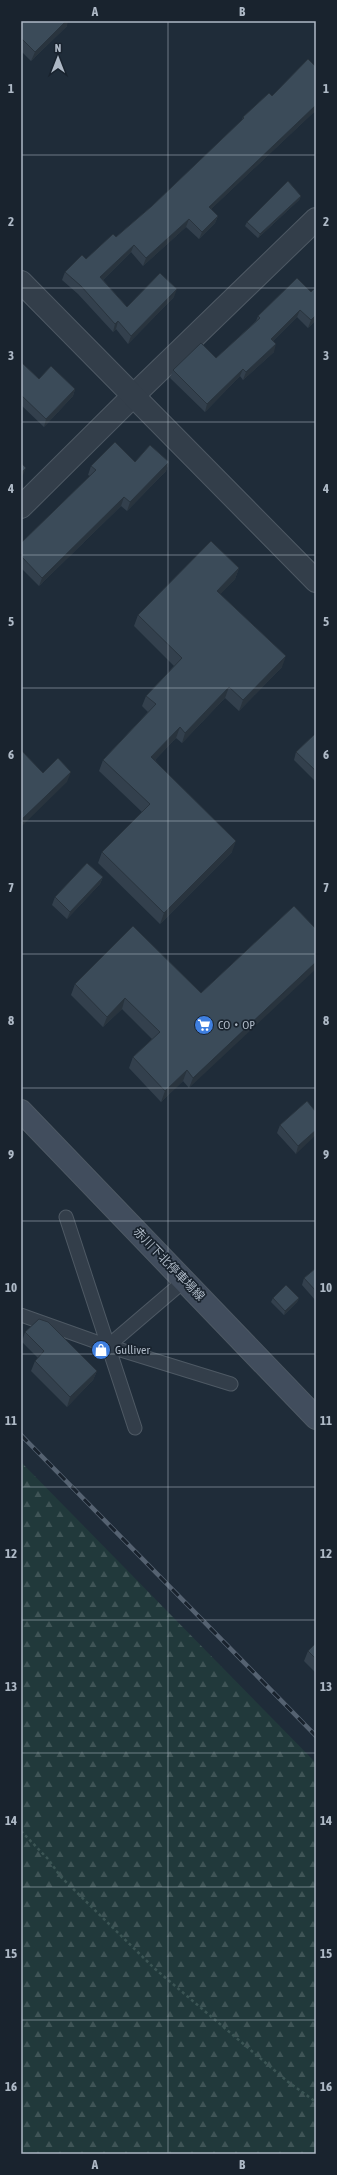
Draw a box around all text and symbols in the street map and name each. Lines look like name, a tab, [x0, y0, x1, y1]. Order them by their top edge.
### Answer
text: A	[91, 4, 99, 19]
text: B	[239, 4, 246, 19]
north arrow	[38, 38, 78, 78]
text: N	[55, 42, 61, 54]
text: 1	[8, 81, 14, 96]
text: 1	[323, 81, 329, 96]
text: 2	[8, 214, 14, 229]
text: 2	[323, 214, 329, 229]
text: 3	[8, 348, 14, 363]
text: 3	[323, 348, 329, 363]
text: 4	[7, 481, 14, 496]
text: 4	[322, 481, 329, 496]
text: 5	[8, 614, 14, 629]
text: 5	[323, 614, 329, 629]
text: 6	[8, 747, 14, 762]
text: 6	[323, 747, 329, 762]
text: 7	[8, 880, 14, 895]
text: 7	[323, 880, 329, 895]
text: 8	[8, 1013, 14, 1028]
text: 8	[323, 1013, 329, 1028]
supermarket icon: CO・OP	[193, 1014, 215, 1036]
place label: CO・OP	[218, 1018, 255, 1032]
text: 9	[8, 1147, 14, 1162]
text: 9	[323, 1147, 329, 1162]
street label: 赤川下北停車場線	[131, 1225, 207, 1303]
text: 10	[5, 1280, 17, 1295]
text: 10	[320, 1280, 332, 1295]
shop icon: Gulliver	[90, 1339, 112, 1361]
place label: Gulliver	[115, 1343, 151, 1357]
text: 11	[5, 1413, 17, 1428]
text: 11	[320, 1413, 332, 1428]
text: 12	[5, 1546, 17, 1561]
text: 12	[320, 1546, 332, 1561]
text: 13	[5, 1679, 17, 1694]
text: 13	[320, 1679, 332, 1694]
text: 14	[5, 1813, 17, 1828]
text: 14	[320, 1813, 332, 1828]
text: 15	[5, 1946, 17, 1961]
text: 15	[320, 1946, 332, 1961]
text: 16	[5, 2079, 17, 2094]
text: 16	[320, 2079, 332, 2094]
text: A	[91, 2157, 99, 2172]
text: B	[239, 2157, 246, 2172]

